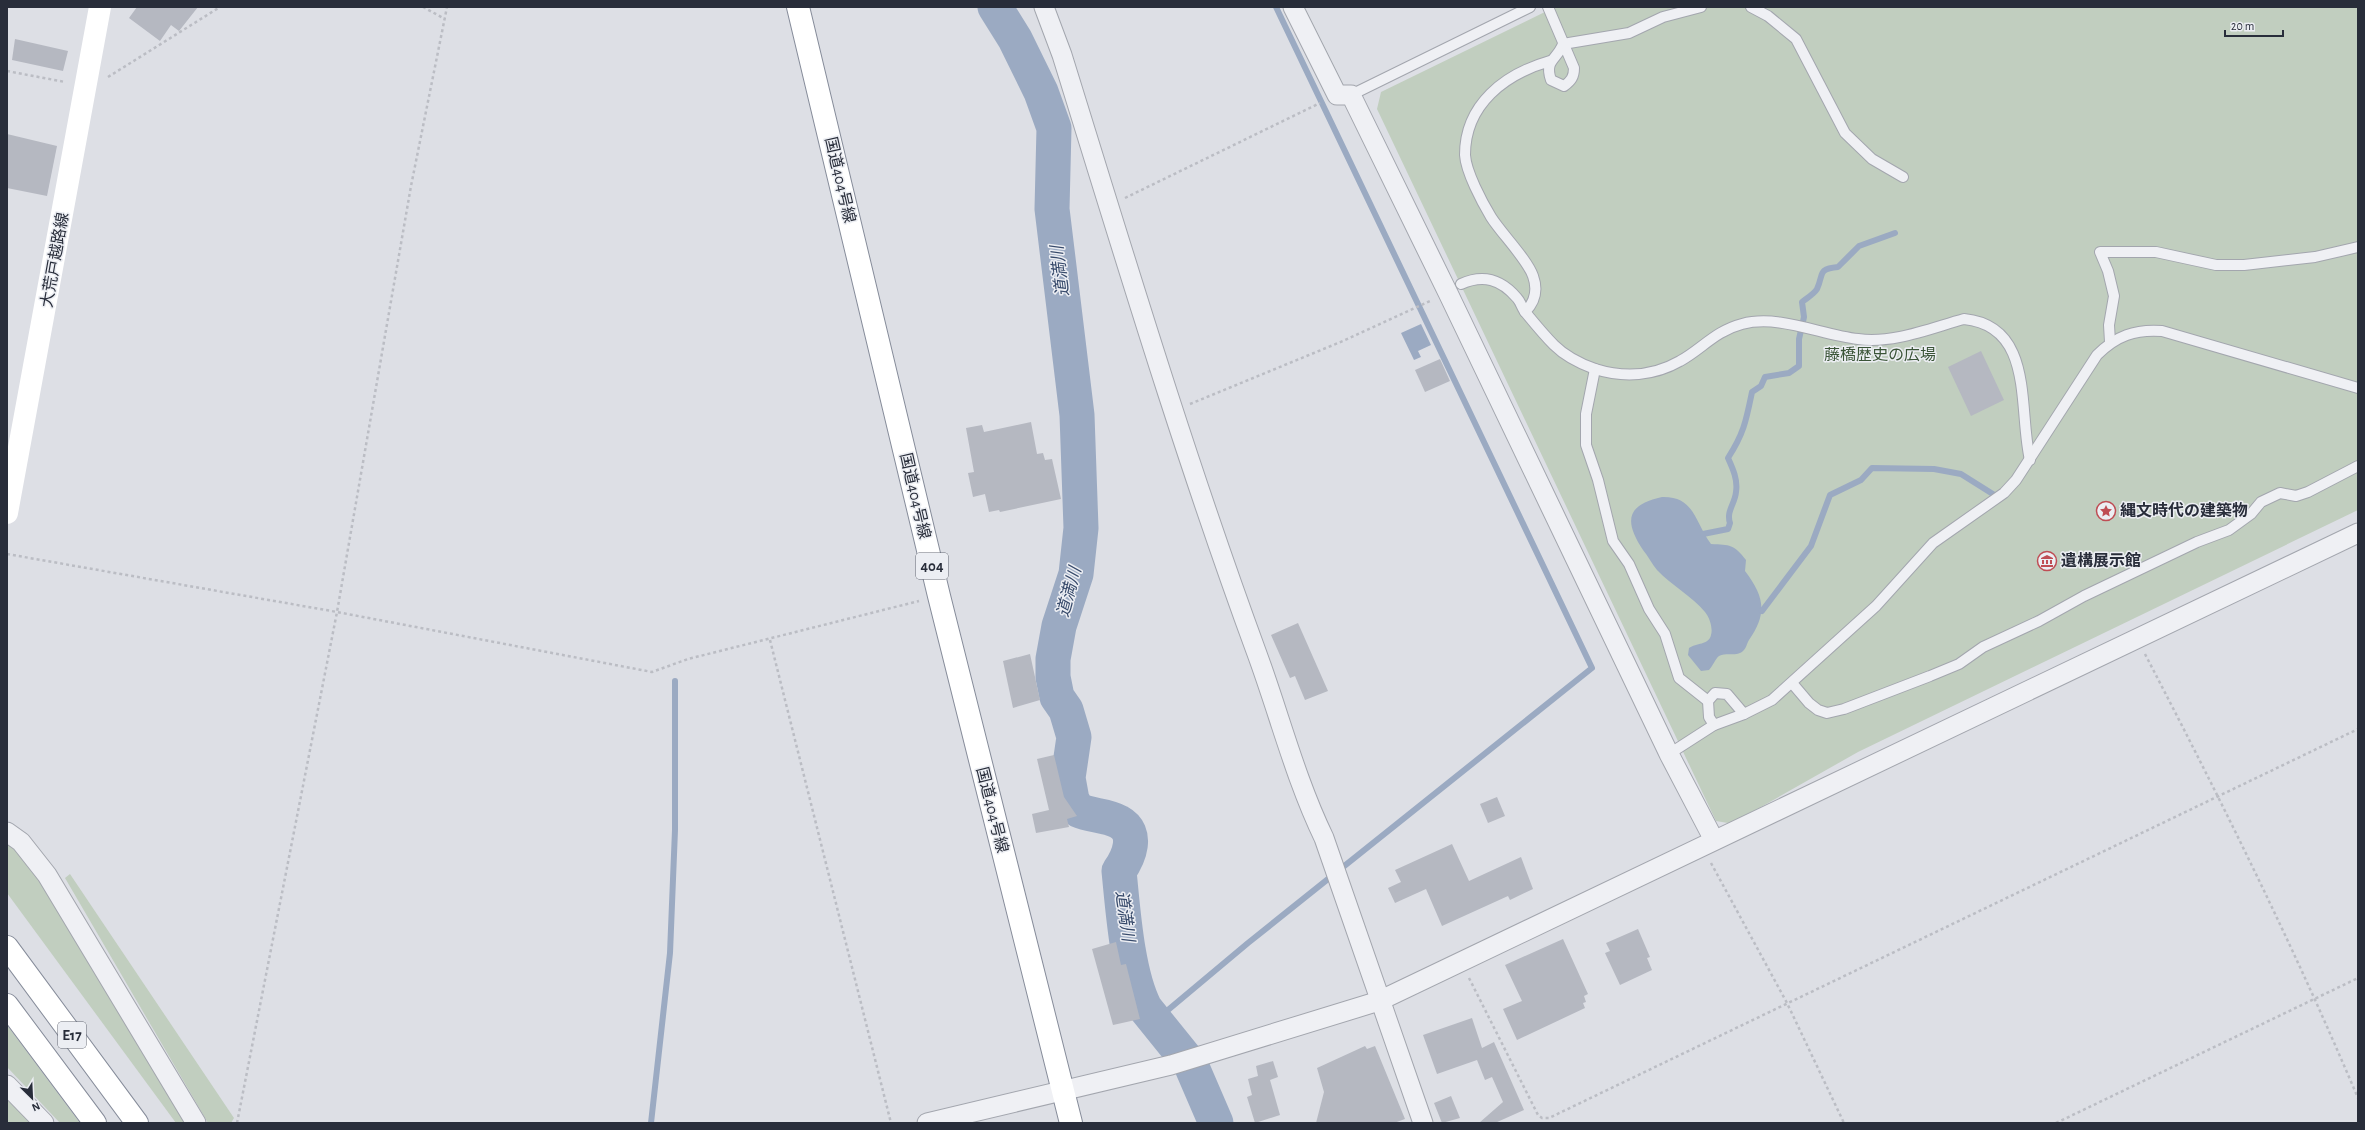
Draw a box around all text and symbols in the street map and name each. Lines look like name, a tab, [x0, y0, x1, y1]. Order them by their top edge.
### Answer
scale bar	[2225, 12, 2283, 38]
text: 20 m	[2231, 20, 2254, 32]
street label: 国道404号線	[822, 135, 859, 225]
street label: 大荒戸越路線	[38, 211, 71, 309]
water label: 道満川	[1047, 243, 1072, 297]
park label: 藤橋歴史の広場	[1824, 346, 1936, 363]
street label: 国道404号線	[897, 451, 934, 541]
place icon: 縄文時代の建築物	[2095, 500, 2117, 522]
place label: 縄文時代の建築物	[2120, 501, 2248, 519]
museum icon: 遺構展示館	[2036, 550, 2058, 572]
place label: 遺構展示館	[2061, 552, 2141, 569]
road number: 404	[916, 553, 948, 579]
water label: 道満川	[1053, 563, 1084, 619]
street label: 国道404号線	[974, 765, 1011, 855]
water label: 道満川	[1113, 889, 1138, 944]
road number: E17	[58, 1022, 86, 1048]
north arrow	[12, 1078, 52, 1118]
text: N	[30, 1100, 42, 1113]

